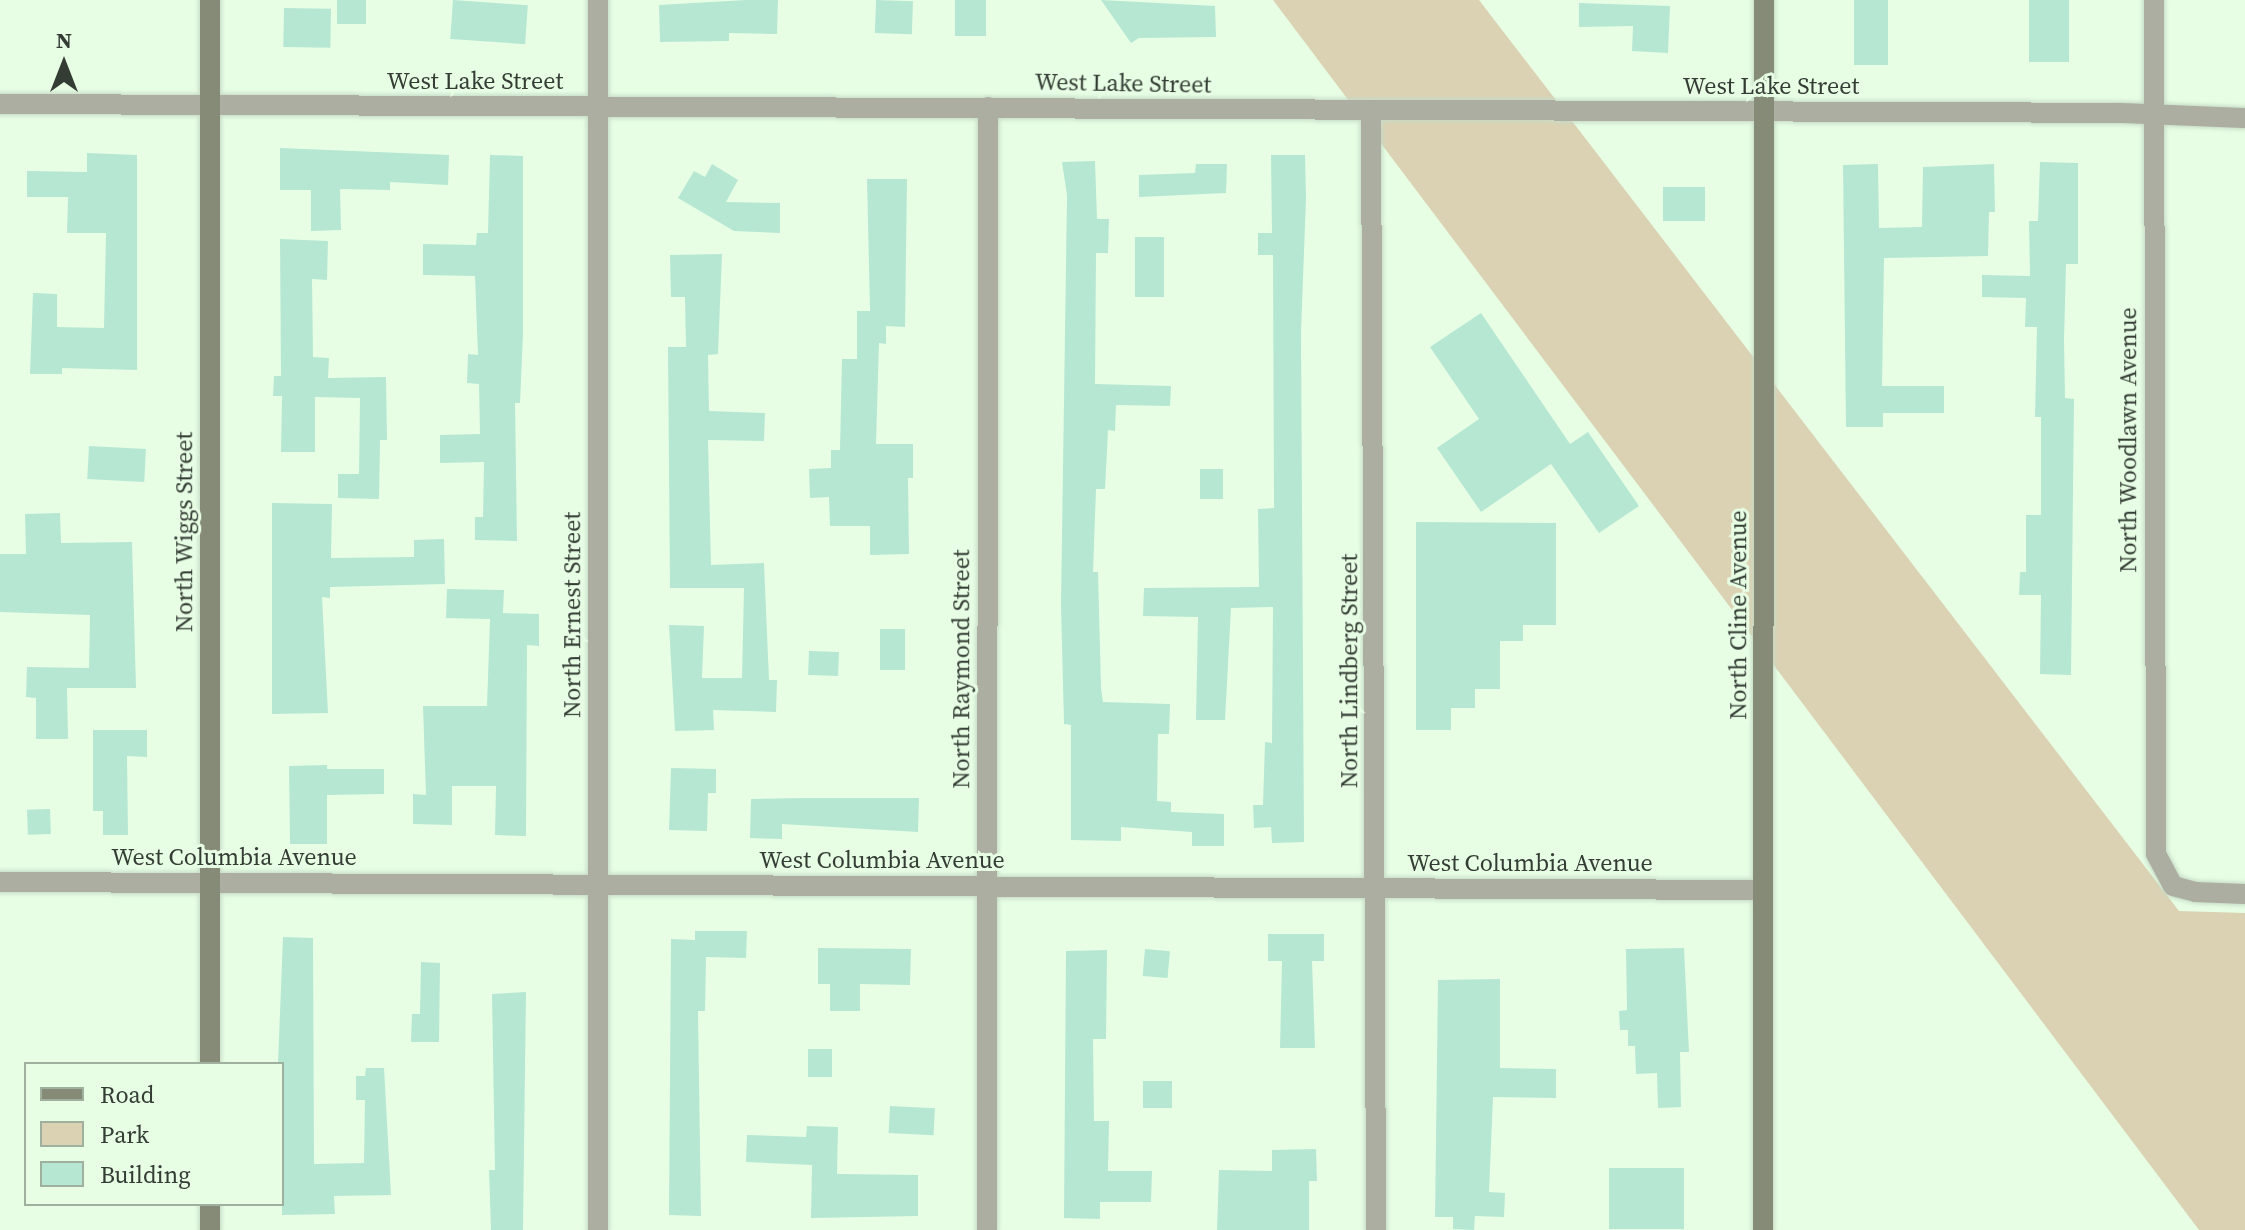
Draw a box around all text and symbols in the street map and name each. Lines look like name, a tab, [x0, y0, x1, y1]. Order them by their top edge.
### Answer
north arrow	[24, 24, 104, 104]
text: N	[56, 25, 72, 55]
street label: West Lake Street	[387, 67, 563, 95]
street label: West Lake Street	[1035, 67, 1211, 99]
street label: West Lake Street	[1683, 72, 1859, 100]
street label: North Woodlawn Avenue	[2114, 307, 2142, 573]
street label: North Wiggs Street	[170, 431, 198, 633]
street label: North Cline Avenue	[1724, 510, 1752, 720]
street label: North Ernest Street	[558, 512, 586, 718]
street label: North Raymond Street	[947, 549, 975, 789]
street label: North Lindberg Street	[1335, 554, 1363, 788]
street label: West Columbia Avenue	[111, 843, 357, 871]
street label: West Columbia Avenue	[759, 846, 1005, 874]
street label: West Columbia Avenue	[1407, 849, 1653, 877]
legend	[24, 1062, 284, 1206]
text: Road	[100, 1078, 154, 1111]
text: Park	[100, 1118, 149, 1151]
text: Building	[100, 1158, 191, 1191]

